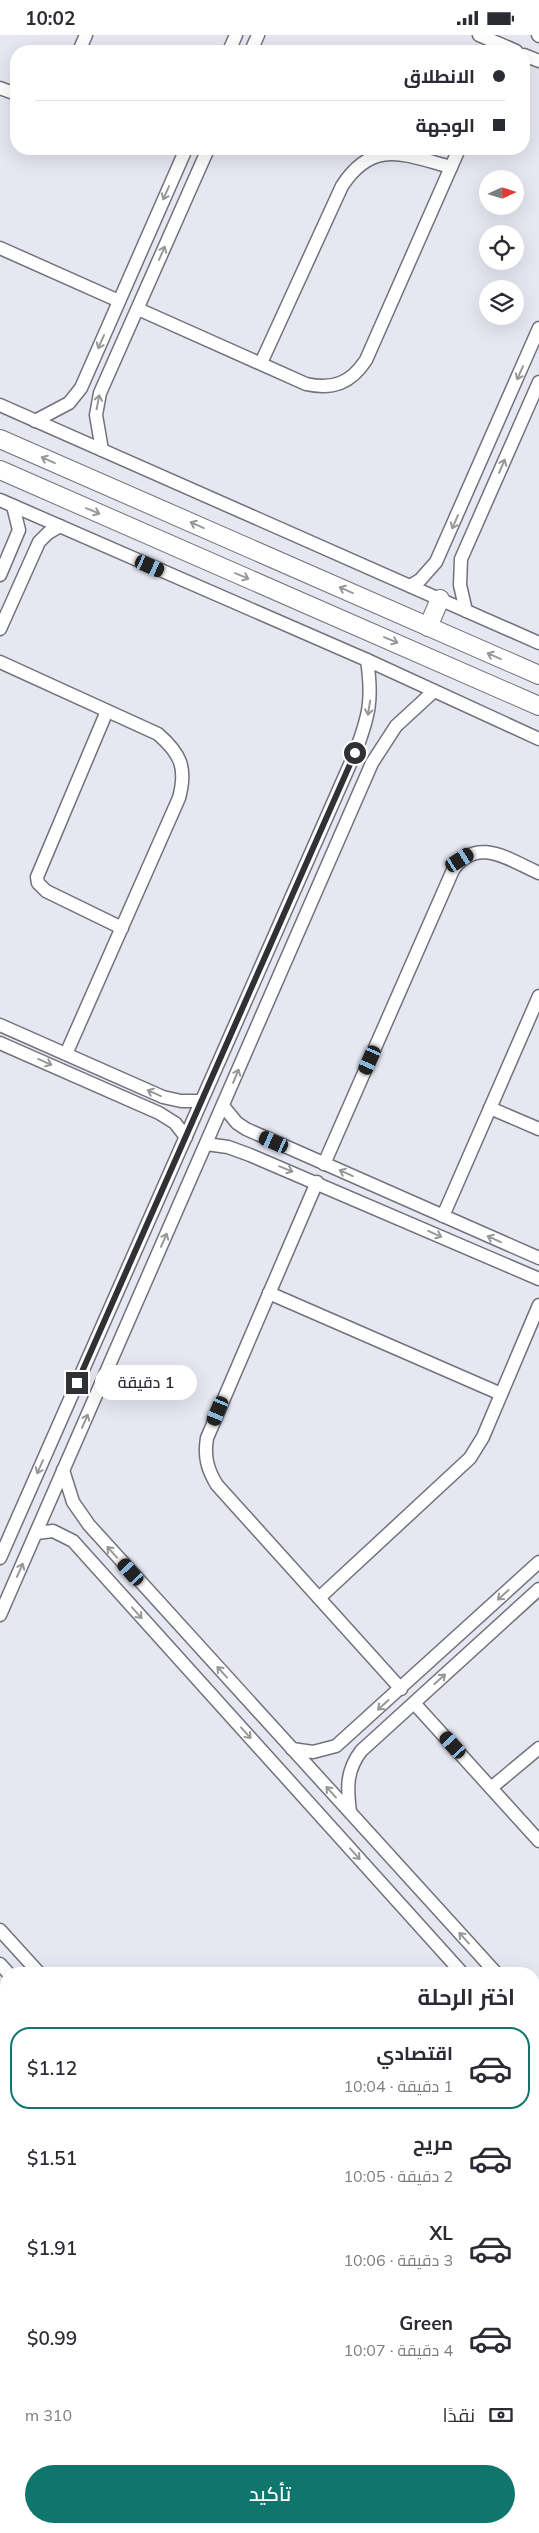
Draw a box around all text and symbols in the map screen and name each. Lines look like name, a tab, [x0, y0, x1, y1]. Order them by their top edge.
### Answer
text: 10:02	[25, 6, 75, 30]
text: الانطلاق	[404, 64, 475, 88]
text: الوجهة	[415, 113, 475, 137]
north arrow	[479, 170, 524, 215]
map controls	[479, 170, 524, 325]
one-way arrow	[161, 185, 171, 200]
button: locate	[479, 225, 524, 270]
one-way arrow	[158, 246, 167, 261]
button: layers	[479, 280, 524, 325]
one-way arrow	[96, 334, 106, 349]
one-way arrow	[514, 365, 524, 380]
one-way arrow	[94, 395, 104, 411]
one-way arrow	[41, 454, 56, 464]
one-way arrow	[497, 459, 507, 474]
one-way arrow	[85, 506, 100, 516]
one-way arrow	[449, 514, 459, 529]
one-way arrow	[190, 519, 205, 529]
car	[133, 553, 166, 579]
one-way arrow	[234, 571, 249, 581]
one-way arrow	[339, 585, 354, 595]
one-way arrow	[383, 636, 398, 646]
one-way arrow	[487, 650, 502, 660]
one-way arrow	[364, 700, 374, 716]
route start	[344, 742, 366, 764]
car	[443, 846, 476, 874]
car	[357, 1043, 382, 1077]
one-way arrow	[37, 1058, 52, 1068]
one-way arrow	[232, 1069, 242, 1084]
one-way arrow	[147, 1087, 162, 1097]
car	[257, 1129, 290, 1155]
one-way arrow	[278, 1165, 293, 1175]
one-way arrow	[339, 1168, 354, 1178]
one-way arrow	[427, 1229, 442, 1239]
one-way arrow	[161, 1233, 170, 1248]
one-way arrow	[487, 1233, 502, 1243]
callout: 1 دقيقة	[94, 1365, 197, 1401]
route end	[66, 1372, 88, 1394]
text: 1 دقيقة	[118, 1372, 174, 1392]
car	[205, 1394, 230, 1428]
one-way arrow	[80, 1414, 90, 1429]
one-way arrow	[35, 1459, 45, 1474]
one-way arrow	[107, 1545, 118, 1558]
car	[115, 1556, 146, 1588]
one-way arrow	[15, 1563, 25, 1578]
one-way arrow	[497, 1589, 509, 1601]
one-way arrow	[131, 1606, 143, 1619]
one-way arrow	[216, 1665, 228, 1678]
one-way arrow	[433, 1673, 446, 1685]
one-way arrow	[376, 1699, 389, 1711]
one-way arrow	[240, 1727, 252, 1740]
car	[437, 1729, 468, 1761]
one-way arrow	[325, 1785, 337, 1798]
one-way arrow	[349, 1847, 361, 1860]
one-way arrow	[459, 1931, 470, 1944]
text: اختر الرحلة	[418, 1983, 515, 2011]
text: اقتصادي	[377, 2041, 453, 2065]
icon: car	[468, 2046, 513, 2091]
text: $1.12	[27, 2056, 77, 2080]
text: 1 دقيقة · 10:04	[343, 2076, 453, 2096]
text: مريح	[413, 2131, 453, 2155]
icon: car	[468, 2136, 513, 2181]
text: $1.51	[27, 2146, 77, 2170]
text: 2 دقيقة · 10:05	[343, 2166, 453, 2186]
text: XL	[430, 2221, 453, 2245]
icon: car	[468, 2226, 513, 2271]
text: $1.91	[27, 2236, 77, 2260]
text: 3 دقيقة · 10:06	[343, 2250, 453, 2270]
text: Green	[399, 2311, 453, 2335]
icon: car	[468, 2316, 513, 2361]
text: $0.99	[27, 2326, 77, 2350]
text: 4 دقيقة · 10:07	[343, 2340, 453, 2360]
icon: cash	[487, 2401, 515, 2429]
text: نقدًا	[443, 2403, 475, 2427]
text: 310 m	[25, 2405, 72, 2425]
button: تأكيد	[25, 2465, 515, 2523]

